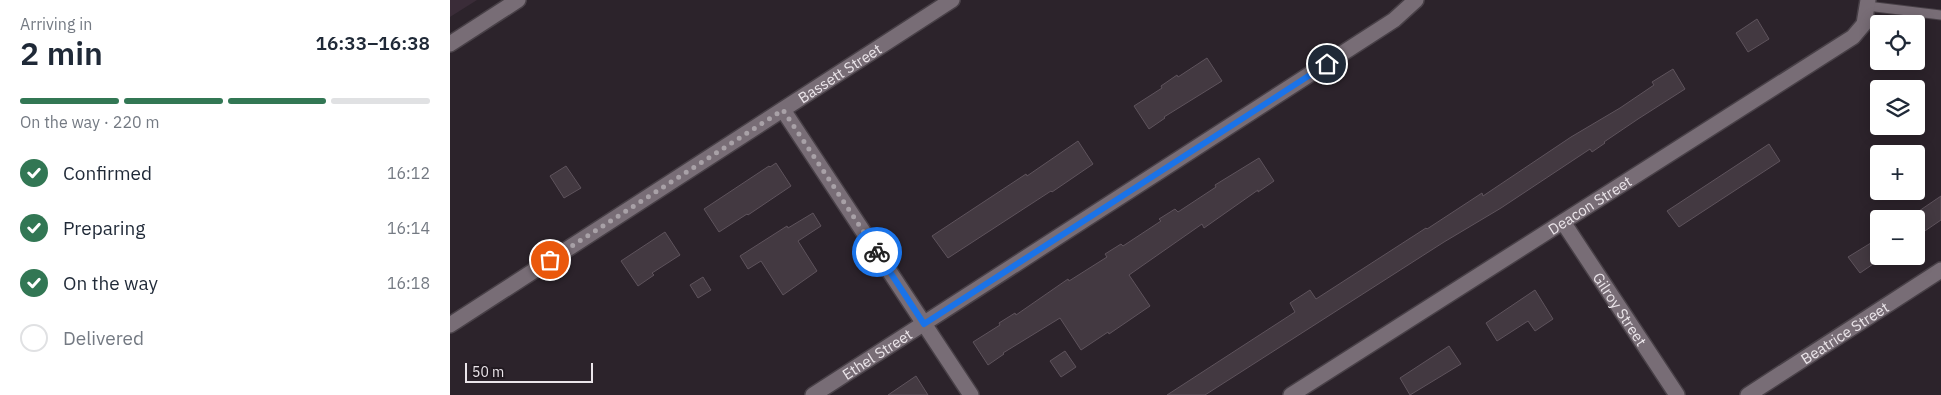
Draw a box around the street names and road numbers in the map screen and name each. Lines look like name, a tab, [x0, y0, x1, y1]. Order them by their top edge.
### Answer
street label: Bassett Street	[794, 39, 885, 107]
street label: Deacon Street	[1544, 171, 1635, 238]
street label: Gilroy Street	[1589, 268, 1651, 349]
street label: Beatrice Street	[1797, 297, 1892, 368]
street label: Ethel Street	[838, 324, 915, 383]

